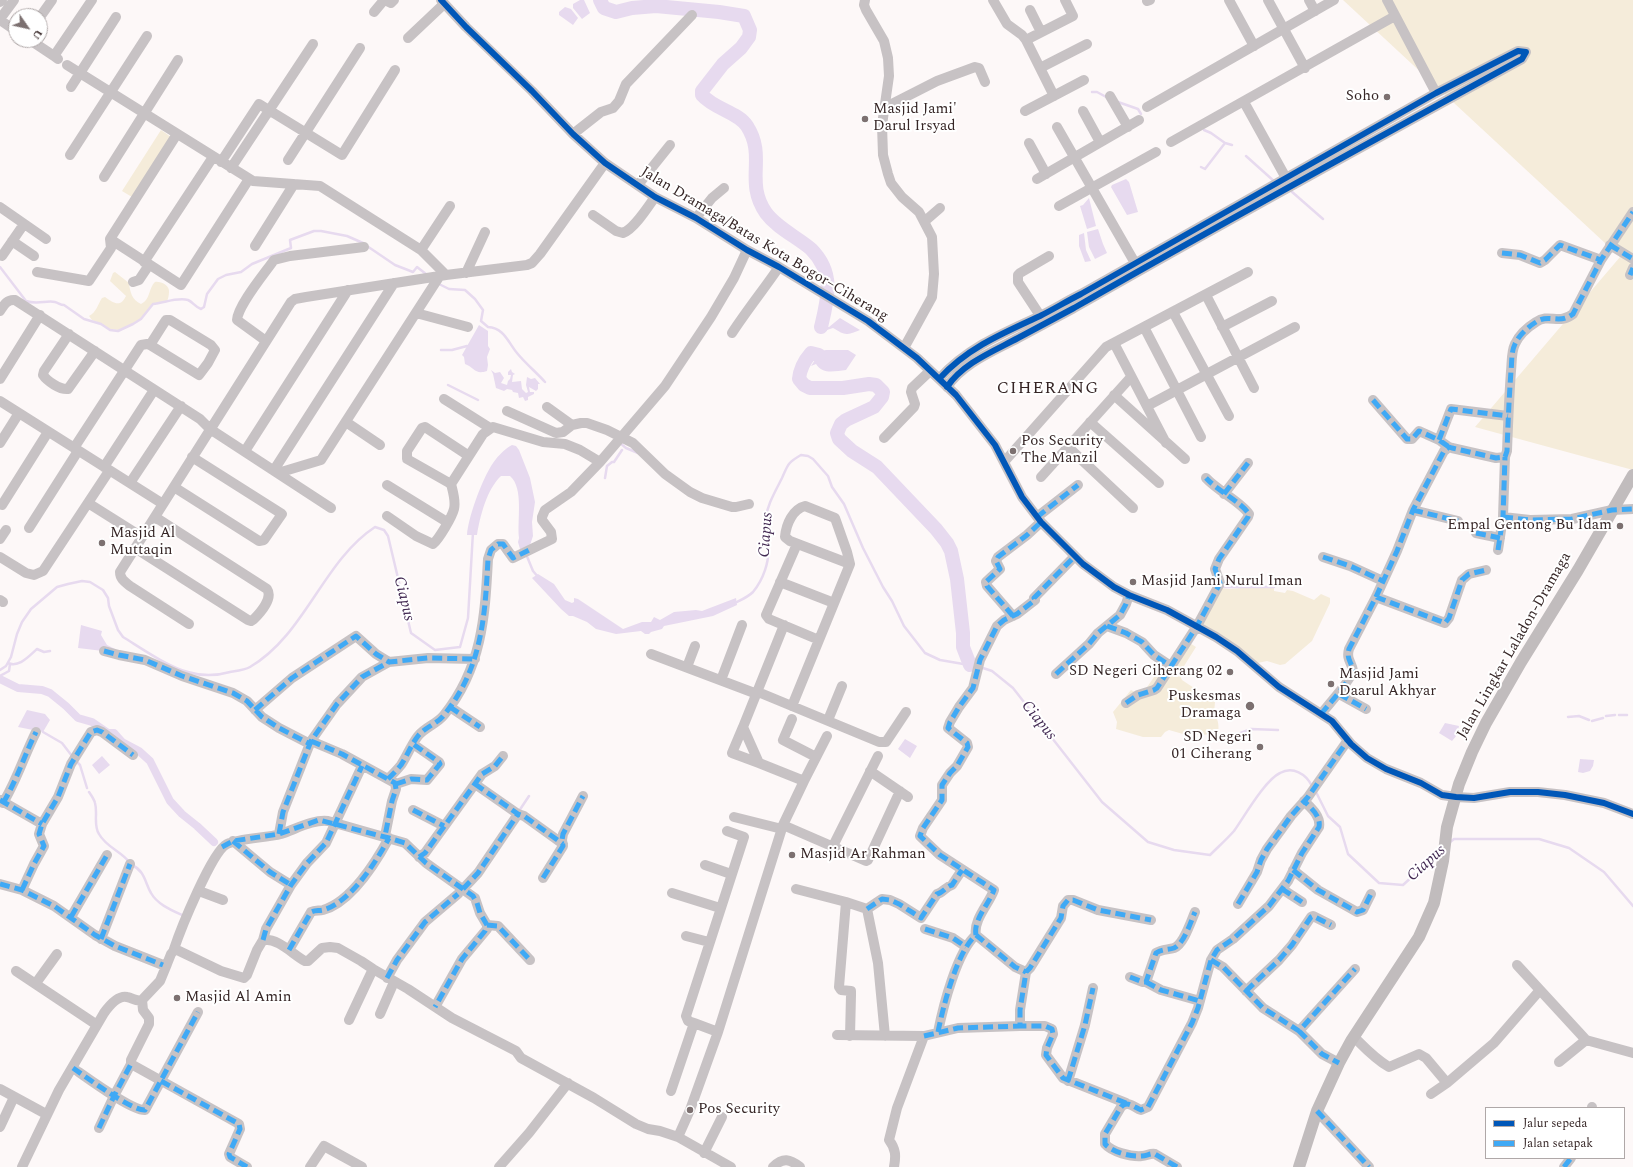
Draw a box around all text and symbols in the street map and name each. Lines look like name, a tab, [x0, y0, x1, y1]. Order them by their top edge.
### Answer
north arrow	[8, 8, 48, 48]
text: U	[28, 26, 47, 43]
place label: Soho	[1346, 88, 1379, 106]
marker: Soho	[1382, 92, 1392, 102]
place label: Masjid Jami' Darul Irsyad	[873, 101, 957, 136]
marker: Masjid Jami' Darul Irsyad	[860, 114, 870, 124]
street label: Jalan Dramaga/Batas Kota Bogor–Ciherang	[637, 164, 891, 326]
district label: CIHERANG	[997, 380, 1099, 400]
place label: Pos Security The Manzil	[1021, 433, 1103, 468]
marker: Pos Security The Manzil	[1008, 446, 1018, 456]
water label: Ciapus	[756, 512, 778, 558]
place label: Empal Gentong Bu Idam	[1447, 517, 1612, 535]
marker: Empal Gentong Bu Idam	[1615, 521, 1625, 531]
place label: Masjid Al Muttaqin	[110, 525, 175, 560]
marker: Masjid Al Muttaqin	[97, 538, 107, 548]
street label: Jalan Lingkar Laladon-Dramaga	[1454, 549, 1576, 743]
place label: Masjid Jami Nurul Iman	[1141, 573, 1302, 591]
water label: Ciapus	[388, 575, 418, 623]
marker: Masjid Jami Nurul Iman	[1128, 577, 1138, 587]
place label: SD Negeri Ciherang 02	[1069, 663, 1222, 681]
place label: Masjid Jami Daarul Akhyar	[1339, 666, 1436, 701]
marker: SD Negeri Ciherang 02	[1225, 667, 1235, 677]
marker: Masjid Jami Daarul Akhyar	[1326, 679, 1336, 689]
place label: Puskesmas Dramaga	[1168, 688, 1241, 723]
water label: Ciapus	[1016, 697, 1060, 745]
marker: Puskesmas Dramaga	[1244, 700, 1256, 712]
place label: SD Negeri 01 Ciherang	[1171, 729, 1252, 764]
marker: SD Negeri 01 Ciherang	[1255, 742, 1265, 752]
water label: Ciapus	[1404, 842, 1450, 886]
place label: Masjid Ar Rahman	[800, 846, 926, 864]
marker: Masjid Ar Rahman	[787, 850, 797, 860]
place label: Masjid Al Amin	[185, 989, 291, 1007]
marker: Masjid Al Amin	[172, 993, 182, 1003]
place label: Pos Security	[698, 1101, 780, 1119]
marker: Pos Security	[685, 1105, 695, 1115]
legend	[1485, 1107, 1625, 1159]
text: Jalur sepeda	[1523, 1114, 1587, 1133]
text: Jalan setapak	[1523, 1134, 1593, 1153]

